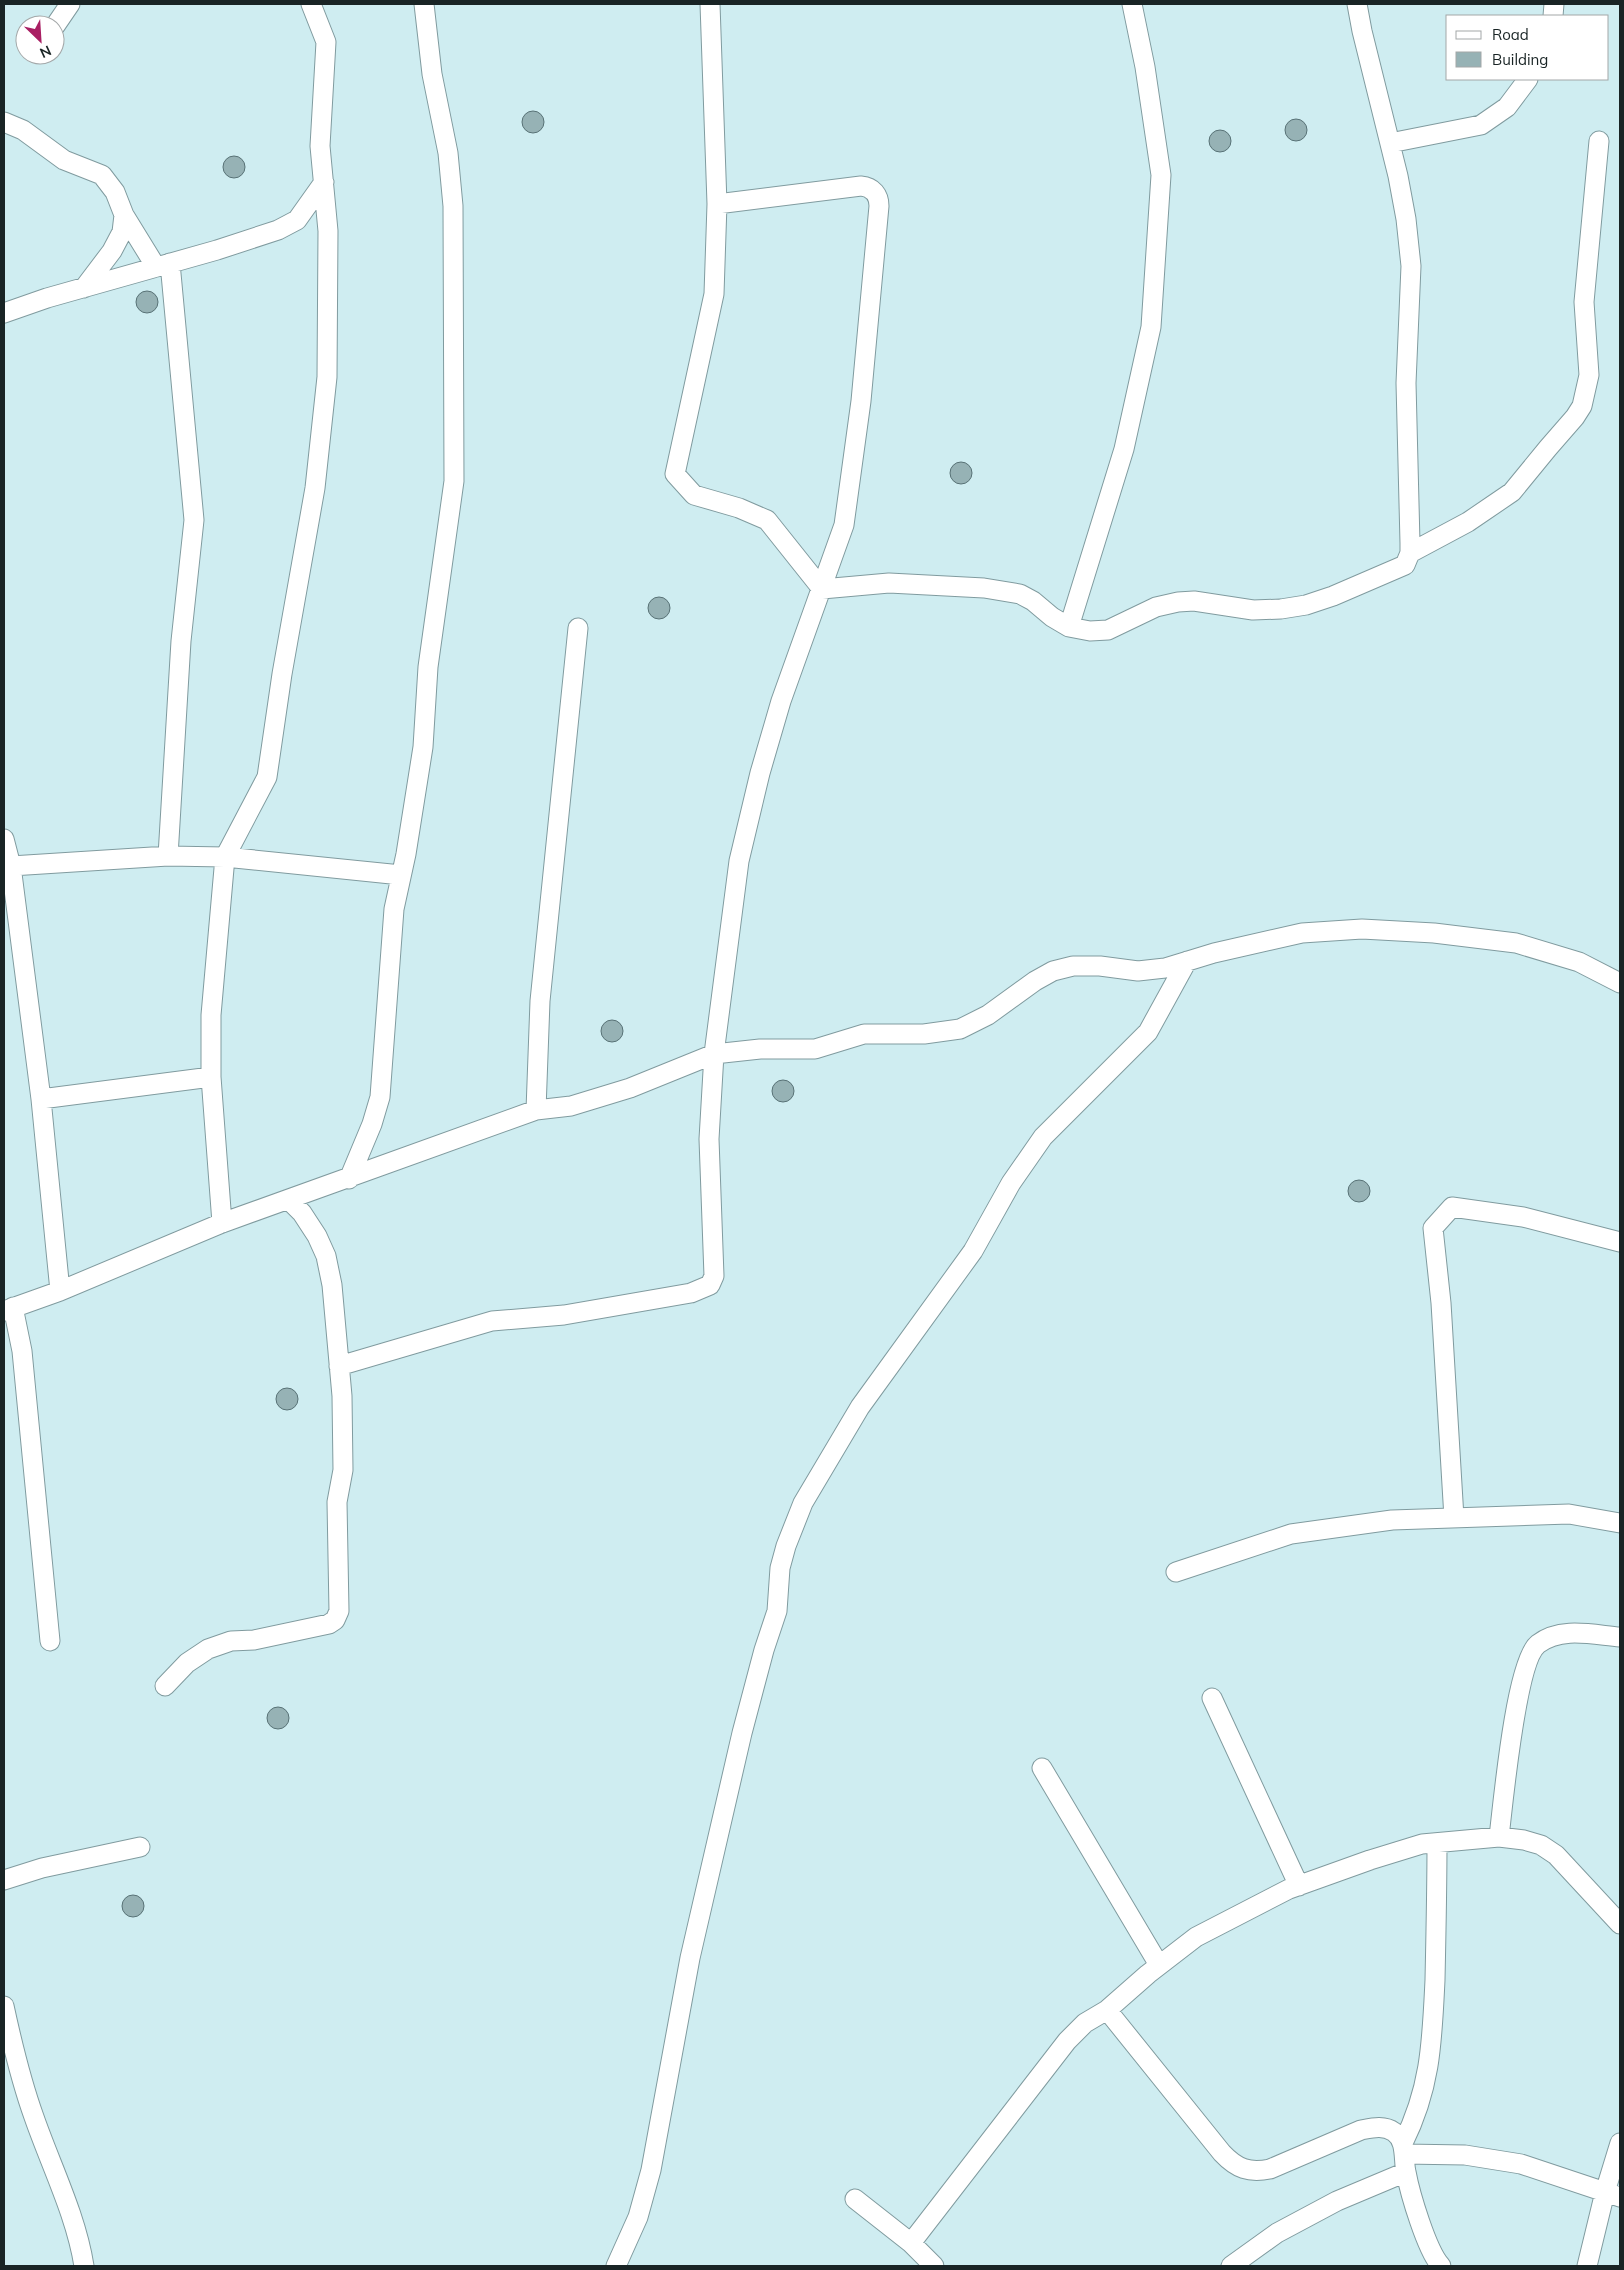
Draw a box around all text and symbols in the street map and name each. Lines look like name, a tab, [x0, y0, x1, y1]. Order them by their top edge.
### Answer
north arrow	[15, 15, 65, 65]
legend	[1446, 15, 1609, 80]
text: Road	[1492, 25, 1529, 44]
text: N	[37, 41, 54, 62]
text: Building	[1492, 50, 1548, 69]

